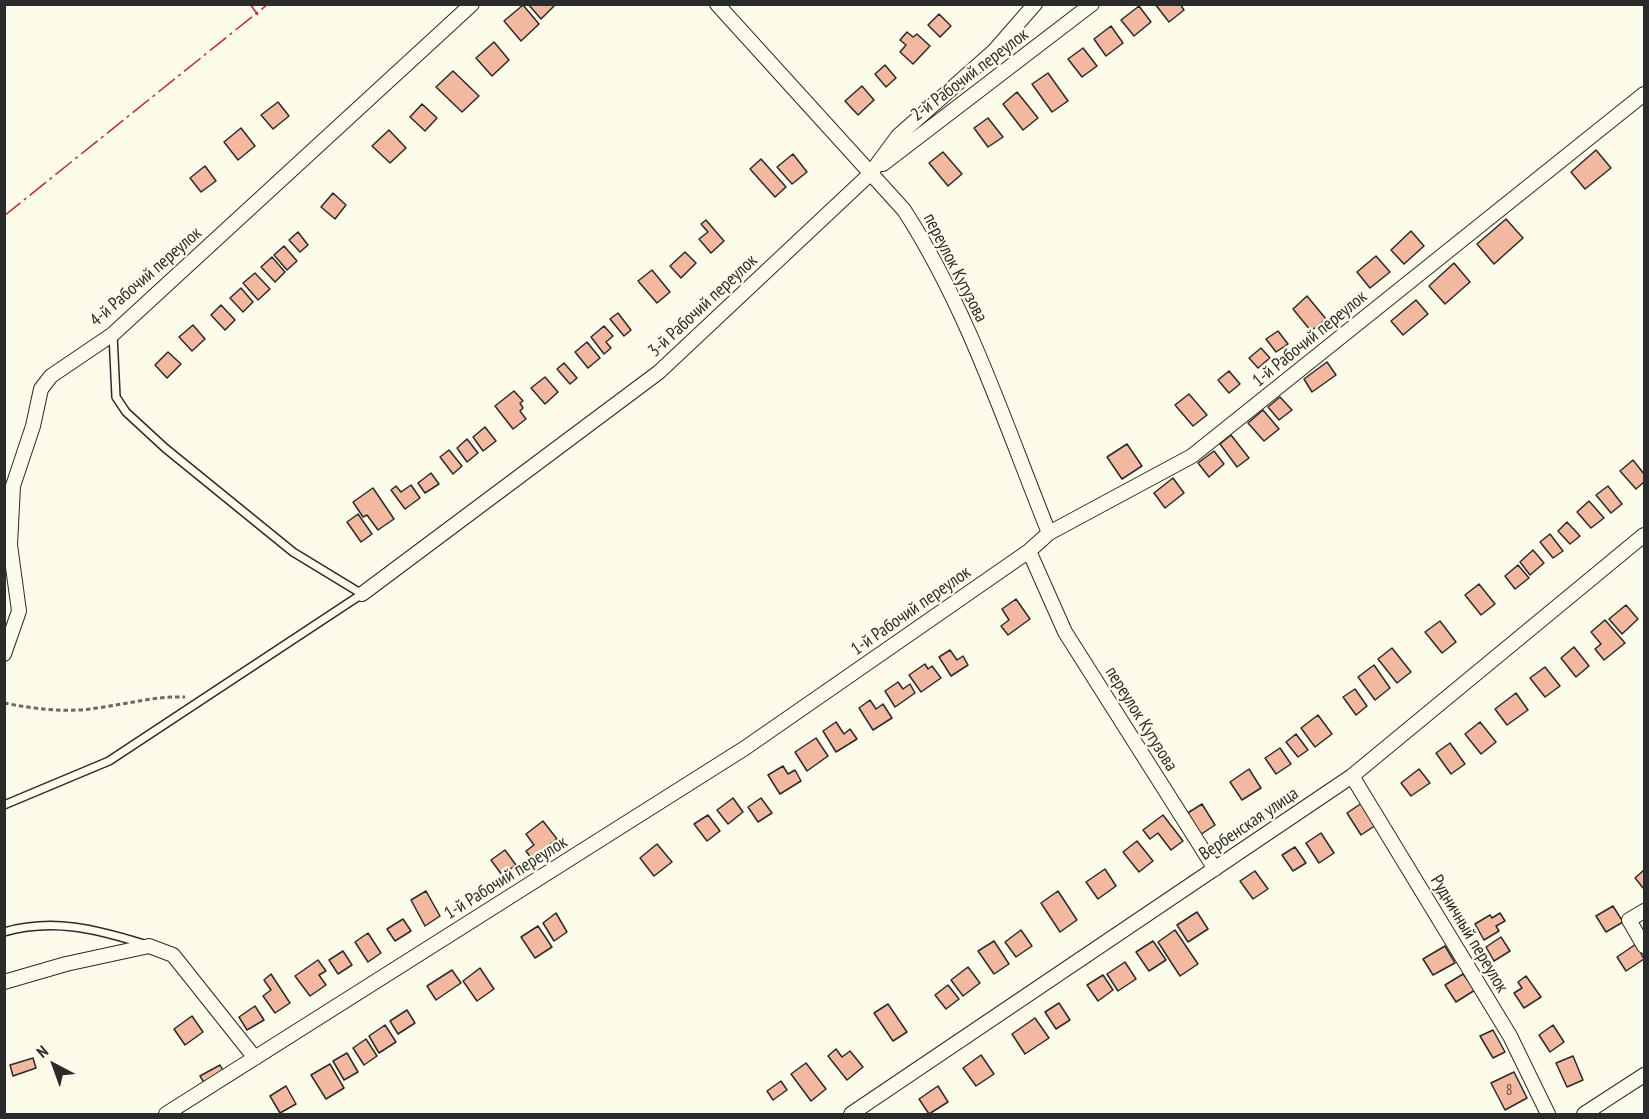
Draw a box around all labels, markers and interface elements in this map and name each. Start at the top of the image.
street label: 2-й Рабочий переулок [907,24,1033,126]
street label: переулок Кутузова [918,210,992,326]
street label: 4-й Рабочий переулок [86,223,206,331]
street label: 3-й Рабочий переулок [644,250,762,362]
street label: 1-й Рабочий переулок [1248,286,1372,392]
street label: 1-й Рабочий переулок [847,562,975,660]
street label: переулок Кутузова [1100,663,1182,775]
street label: Вербенская улица [1195,783,1303,865]
street label: 1-й Рабочий переулок [440,831,572,925]
street label: Рудничный переулок [1425,871,1513,997]
north arrow [24,1035,84,1095]
text: N [32,1041,52,1062]
house number: 8 [1506,1082,1512,1100]

